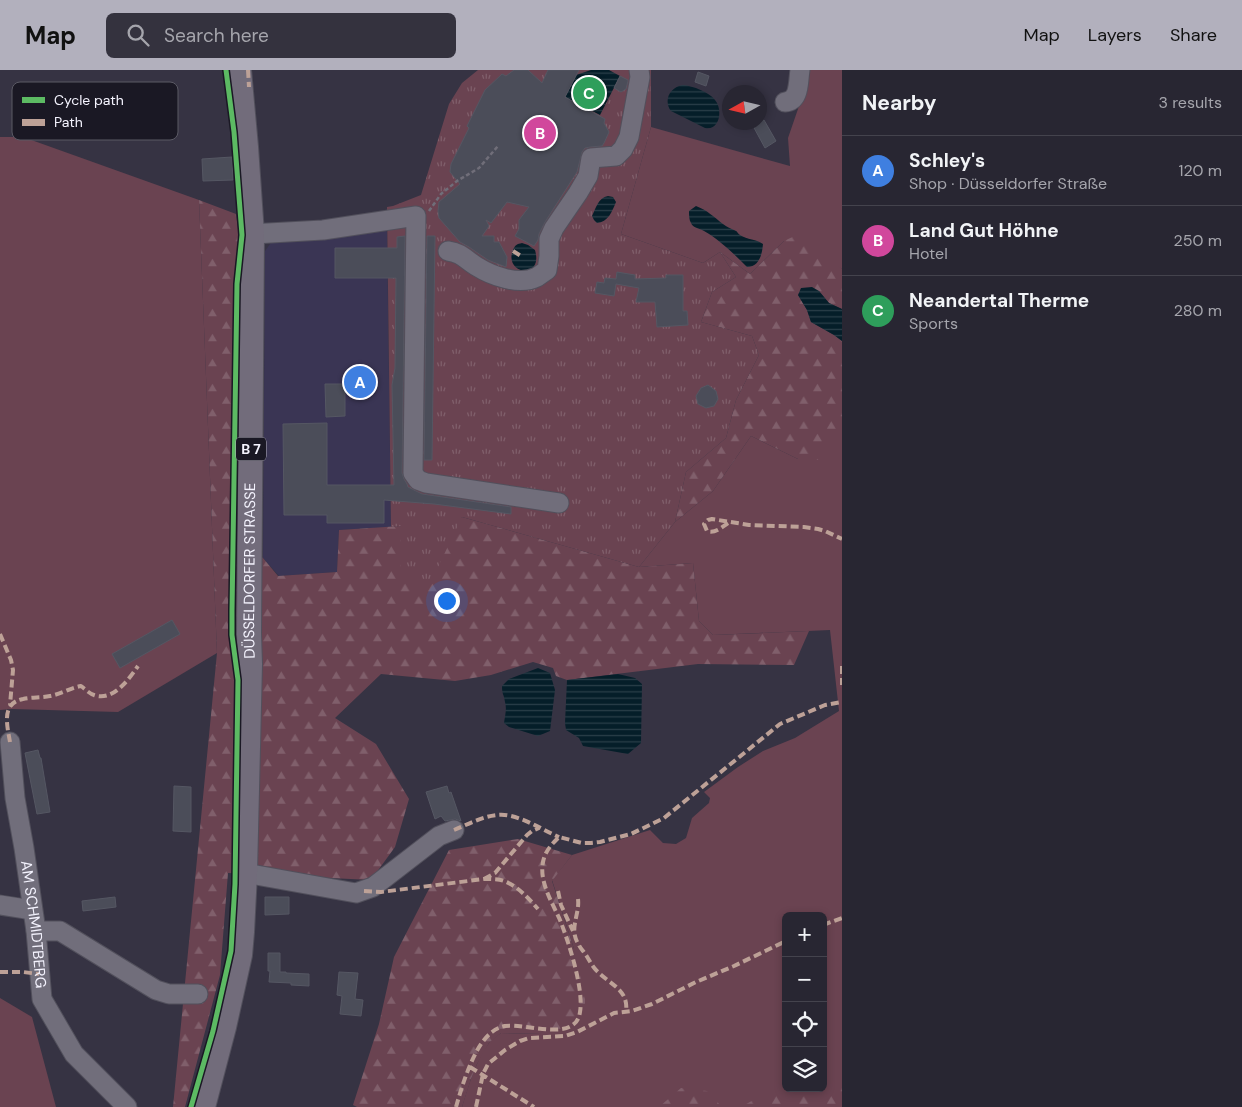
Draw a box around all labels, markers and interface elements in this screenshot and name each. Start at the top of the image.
search box [106,13,456,58]
text: Map [25,20,76,51]
icon: search [124,21,152,49]
text: Search here [164,23,269,48]
text: Map [1024,23,1060,47]
text: Layers [1088,23,1142,47]
text: Share [1170,23,1217,47]
pin: C [573,74,605,112]
legend [12,82,178,140]
north arrow [722,85,767,130]
text: Nearby [862,89,936,117]
text: Cycle path [54,91,124,109]
text: 3 results [1159,92,1222,113]
text: Path [54,113,83,131]
pin: B [524,114,556,152]
text: Schley's [909,148,985,173]
text: A [872,160,884,181]
text: 120 m [1178,160,1222,181]
text: Shop · Düsseldorfer Straße [909,173,1107,194]
text: Land Gut Höhne [909,218,1059,243]
text: B [873,230,883,251]
text: 250 m [1174,230,1222,251]
text: Hotel [909,243,948,264]
text: Neandertal Therme [909,288,1089,313]
text: C [872,300,884,321]
text: 280 m [1174,300,1222,321]
text: Sports [909,313,958,334]
pin: A [344,363,376,401]
road number: B 7 [236,438,266,460]
street label: DÜSSELDORFER STRASSE [239,483,260,659]
your location [434,588,460,614]
street label: AM SCHMIDTBERG [16,859,51,989]
map controls [782,912,827,1092]
button: + [782,912,827,957]
button: − [782,957,827,1002]
button: locate [782,1002,827,1047]
button: layers [782,1047,827,1092]

